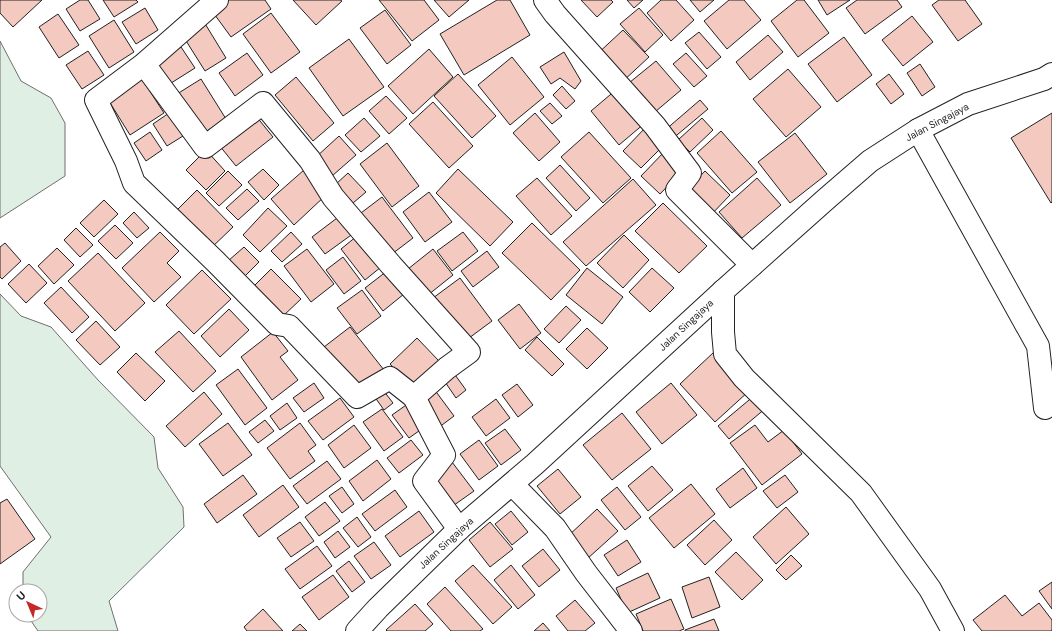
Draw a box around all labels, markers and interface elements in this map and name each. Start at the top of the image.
street label: Jalan Singajaya [903,100,971,144]
street label: Jalan Singajaya [656,296,716,354]
street label: Jalan Singajaya [416,514,476,572]
north arrow [8,583,48,623]
text: U [13,588,29,603]

